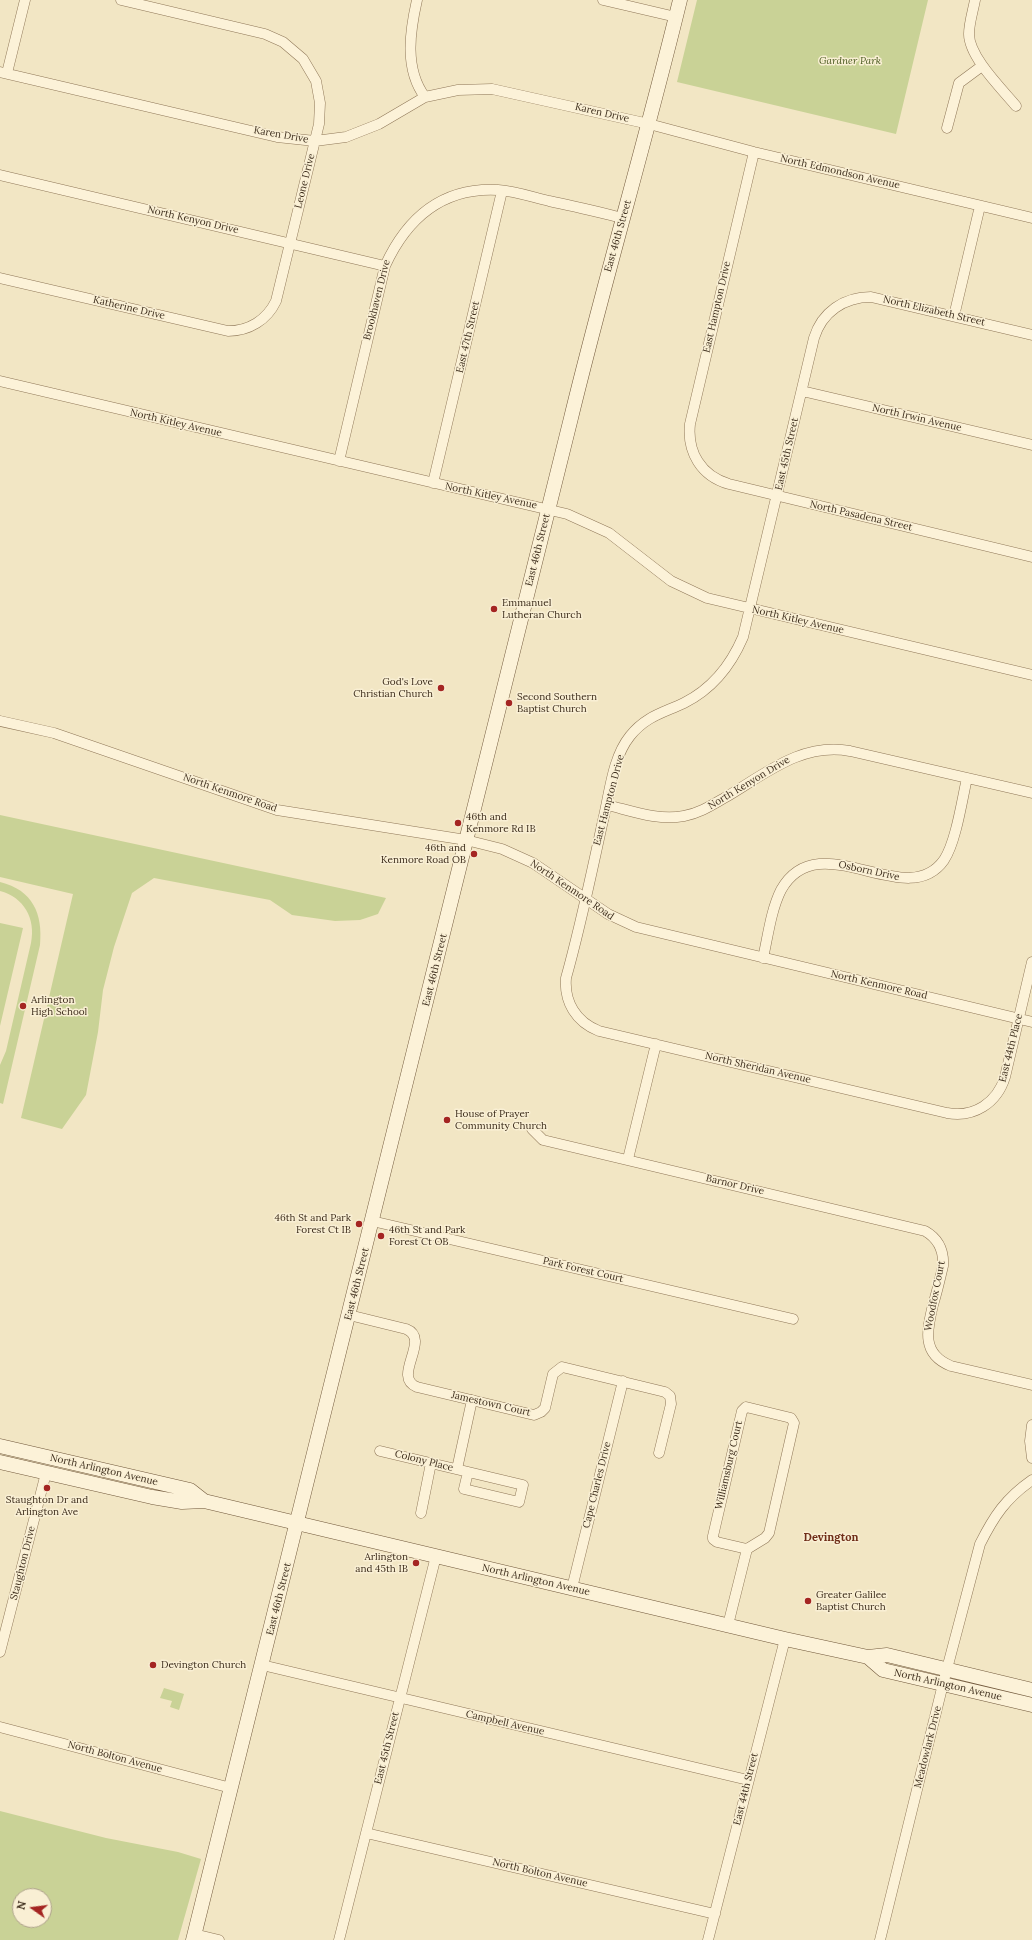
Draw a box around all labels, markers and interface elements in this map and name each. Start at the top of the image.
park label: Gardner Park [819,55,881,67]
street label: Karen Drive [574,101,630,125]
street label: Karen Drive [253,124,309,146]
street label: Leone Drive [292,152,318,210]
street label: North Edmondson Avenue [779,152,901,192]
street label: East 46th Street [602,199,634,273]
street label: North Kenyon Drive [146,204,240,236]
street label: Brookhaven Drive [361,258,393,342]
street label: East Hampton Drive [701,260,733,354]
street label: North Elizabeth Street [882,293,986,329]
street label: Katherine Drive [92,294,166,322]
street label: East 47th Street [454,300,482,374]
street label: North Irwin Avenue [871,402,963,434]
street label: North Kitley Avenue [129,407,223,439]
street label: East 45th Street [773,416,801,492]
street label: North Kitley Avenue [444,480,538,512]
street label: North Pasadena Street [809,498,913,534]
street label: East 46th Street [523,512,553,588]
place label: Emmanuel Lutheran Church [502,597,582,620]
marker: Emmanuel Lutheran Church [489,604,499,614]
street label: North Kitley Avenue [751,604,845,636]
place label: God's Love Christian Church [353,676,433,700]
marker: God's Love Christian Church [436,683,446,693]
place label: Second Southern Baptist Church [517,691,597,714]
marker: Second Southern Baptist Church [504,698,514,708]
street label: East Hampton Drive [591,753,627,847]
street label: North Kenyon Drive [706,754,792,812]
street label: North Kenmore Road [181,771,279,815]
place label: 46th and Kenmore Rd IB [466,811,536,834]
marker: 46th and Kenmore Rd IB [453,818,463,828]
place label: 46th and Kenmore Road OB [381,842,466,866]
marker: 46th and Kenmore Road OB [469,849,479,859]
street label: North Kenmore Road [528,857,616,923]
street label: Osborn Drive [837,859,901,883]
street label: East 46th Street [420,932,450,1008]
street label: North Kenmore Road [830,968,928,1002]
place label: Arlington High School [31,994,87,1018]
marker: Arlington High School [18,1001,28,1011]
street label: East 44th Place [997,1012,1025,1084]
street label: North Sheridan Avenue [704,1050,812,1086]
place label: House of Prayer Community Church [455,1108,547,1132]
marker: House of Prayer Community Church [442,1115,452,1125]
street label: Barnor Drive [705,1172,765,1198]
place label: 46th St and Park Forest Ct IB [275,1212,351,1236]
marker: 46th St and Park Forest Ct IB [354,1219,364,1229]
place label: 46th St and Park Forest Ct OB [389,1224,465,1248]
marker: 46th St and Park Forest Ct OB [376,1231,386,1241]
street label: East 46th Street [342,1246,372,1322]
street label: Park Forest Court [541,1255,625,1285]
street label: Woodfox Court [922,1260,948,1332]
street label: Jamestown Court [450,1389,532,1419]
street label: Williamsburg Court [713,1419,745,1511]
street label: Cape Charles Drive [580,1440,614,1530]
street label: Colony Place [393,1448,455,1474]
street label: North Arlington Avenue [49,1452,159,1488]
marker: Staughton Dr and Arlington Ave [42,1483,52,1493]
place label: Staughton Dr and Arlington Ave [6,1494,88,1518]
street label: Staughton Drive [8,1525,38,1601]
district label: Devington [804,1531,858,1545]
place label: Arlington and 45th IB [355,1551,408,1574]
marker: Arlington and 45th IB [411,1558,421,1568]
street label: East 46th Street [264,1561,294,1637]
street label: North Arlington Avenue [481,1562,591,1598]
place label: Greater Galilee Baptist Church [816,1589,886,1612]
marker: Greater Galilee Baptist Church [803,1596,813,1606]
place label: Devington Church [161,1659,246,1671]
marker: Devington Church [148,1660,158,1670]
street label: North Arlington Avenue [893,1667,1003,1703]
street label: Meadowlark Drive [912,1705,944,1789]
street label: Campbell Avenue [465,1708,545,1738]
street label: East 45th Street [372,1711,402,1785]
street label: North Bolton Avenue [66,1739,164,1775]
street label: East 44th Street [731,1752,761,1826]
street label: North Bolton Avenue [491,1856,589,1890]
north arrow [12,1888,52,1928]
text: N [14,1900,29,1911]

